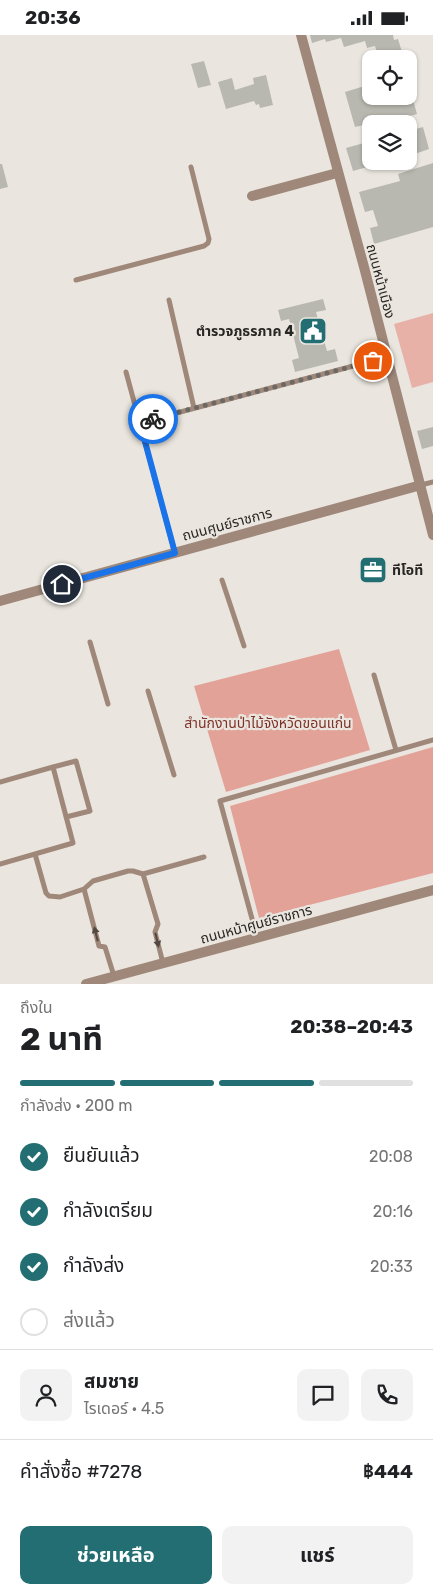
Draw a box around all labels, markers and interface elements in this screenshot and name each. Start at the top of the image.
text: 20:36 [25,6,81,29]
map controls [362,50,417,170]
button: locate [362,50,417,105]
button: layers [362,115,417,170]
street label: ถนนหน้าเมือง [362,242,399,320]
public building icon: ตำรวจภูธรภาค 4 [298,316,328,346]
place label: ตำรวจภูธรภาค 4 [196,323,294,341]
pin [352,340,394,382]
icon: bag [359,347,387,375]
courier [128,394,178,444]
icon: bike [139,405,167,433]
street label: ถนนศูนย์ราชการ [180,504,274,545]
office icon: ทีโอที [358,555,388,585]
place label: ทีโอที [392,562,423,579]
pin [41,563,83,605]
icon: home [48,570,76,598]
park label: สำนักงานป่าไม้จังหวัดขอนแก่น [184,715,352,732]
street label: ถนนหน้าศูนย์ราชการ [198,901,314,948]
one-way arrow [91,927,99,942]
one-way arrow [153,932,161,947]
text: ถึงใน [20,998,53,1017]
text: 20:38–20:43 [290,1015,413,1038]
text: 2 นาที [20,1020,103,1058]
text: กำลังส่ง · 200 m [20,1096,133,1115]
icon: check [20,1143,48,1171]
text: ยืนยันแล้ว [63,1144,140,1167]
text: 20:08 [369,1147,413,1166]
icon: check [20,1198,48,1226]
text: กำลังเตรียม [63,1199,153,1222]
text: 20:16 [373,1202,413,1221]
icon: check [20,1253,48,1281]
text: กำลังส่ง [63,1254,124,1277]
text: 20:33 [370,1257,413,1276]
text: ส่งแล้ว [63,1309,115,1332]
button: person [20,1369,72,1421]
button: chat [297,1369,349,1421]
button: phone [361,1369,413,1421]
text: สมชาย [84,1370,139,1393]
text: ไรเดอร์ · 4.5 [84,1399,164,1418]
text: คำสั่งซื้อ #7278 [20,1460,142,1483]
text: ฿444 [363,1460,413,1483]
button: ช่วยเหลือ [20,1526,212,1584]
button: แชร์ [222,1526,413,1584]

